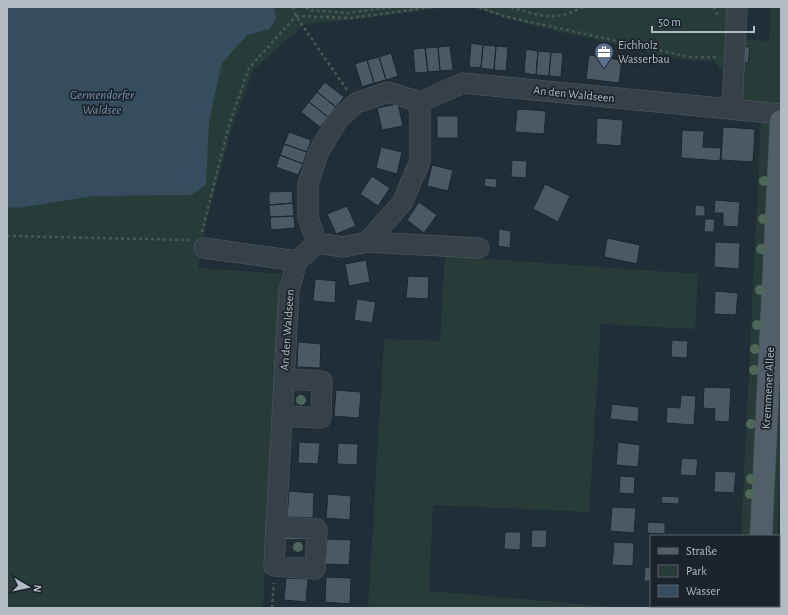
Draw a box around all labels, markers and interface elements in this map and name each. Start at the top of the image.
scale bar [652,8,754,34]
text: 50 m [658,16,681,28]
place label: Eichholz Wasserbau [618,39,670,65]
office icon: Eichholz Wasserbau [593,41,615,69]
street label: An den Waldseen [533,84,615,104]
water label: Germendorfer Waldsee [70,89,135,117]
street label: An den Waldseen [278,289,296,371]
street label: Kremmener Allee [760,347,776,429]
legend [650,535,780,607]
text: Straße [686,545,717,557]
text: Park [686,565,707,577]
north arrow [8,567,48,607]
text: N [31,584,43,593]
text: Wasser [686,585,720,597]

